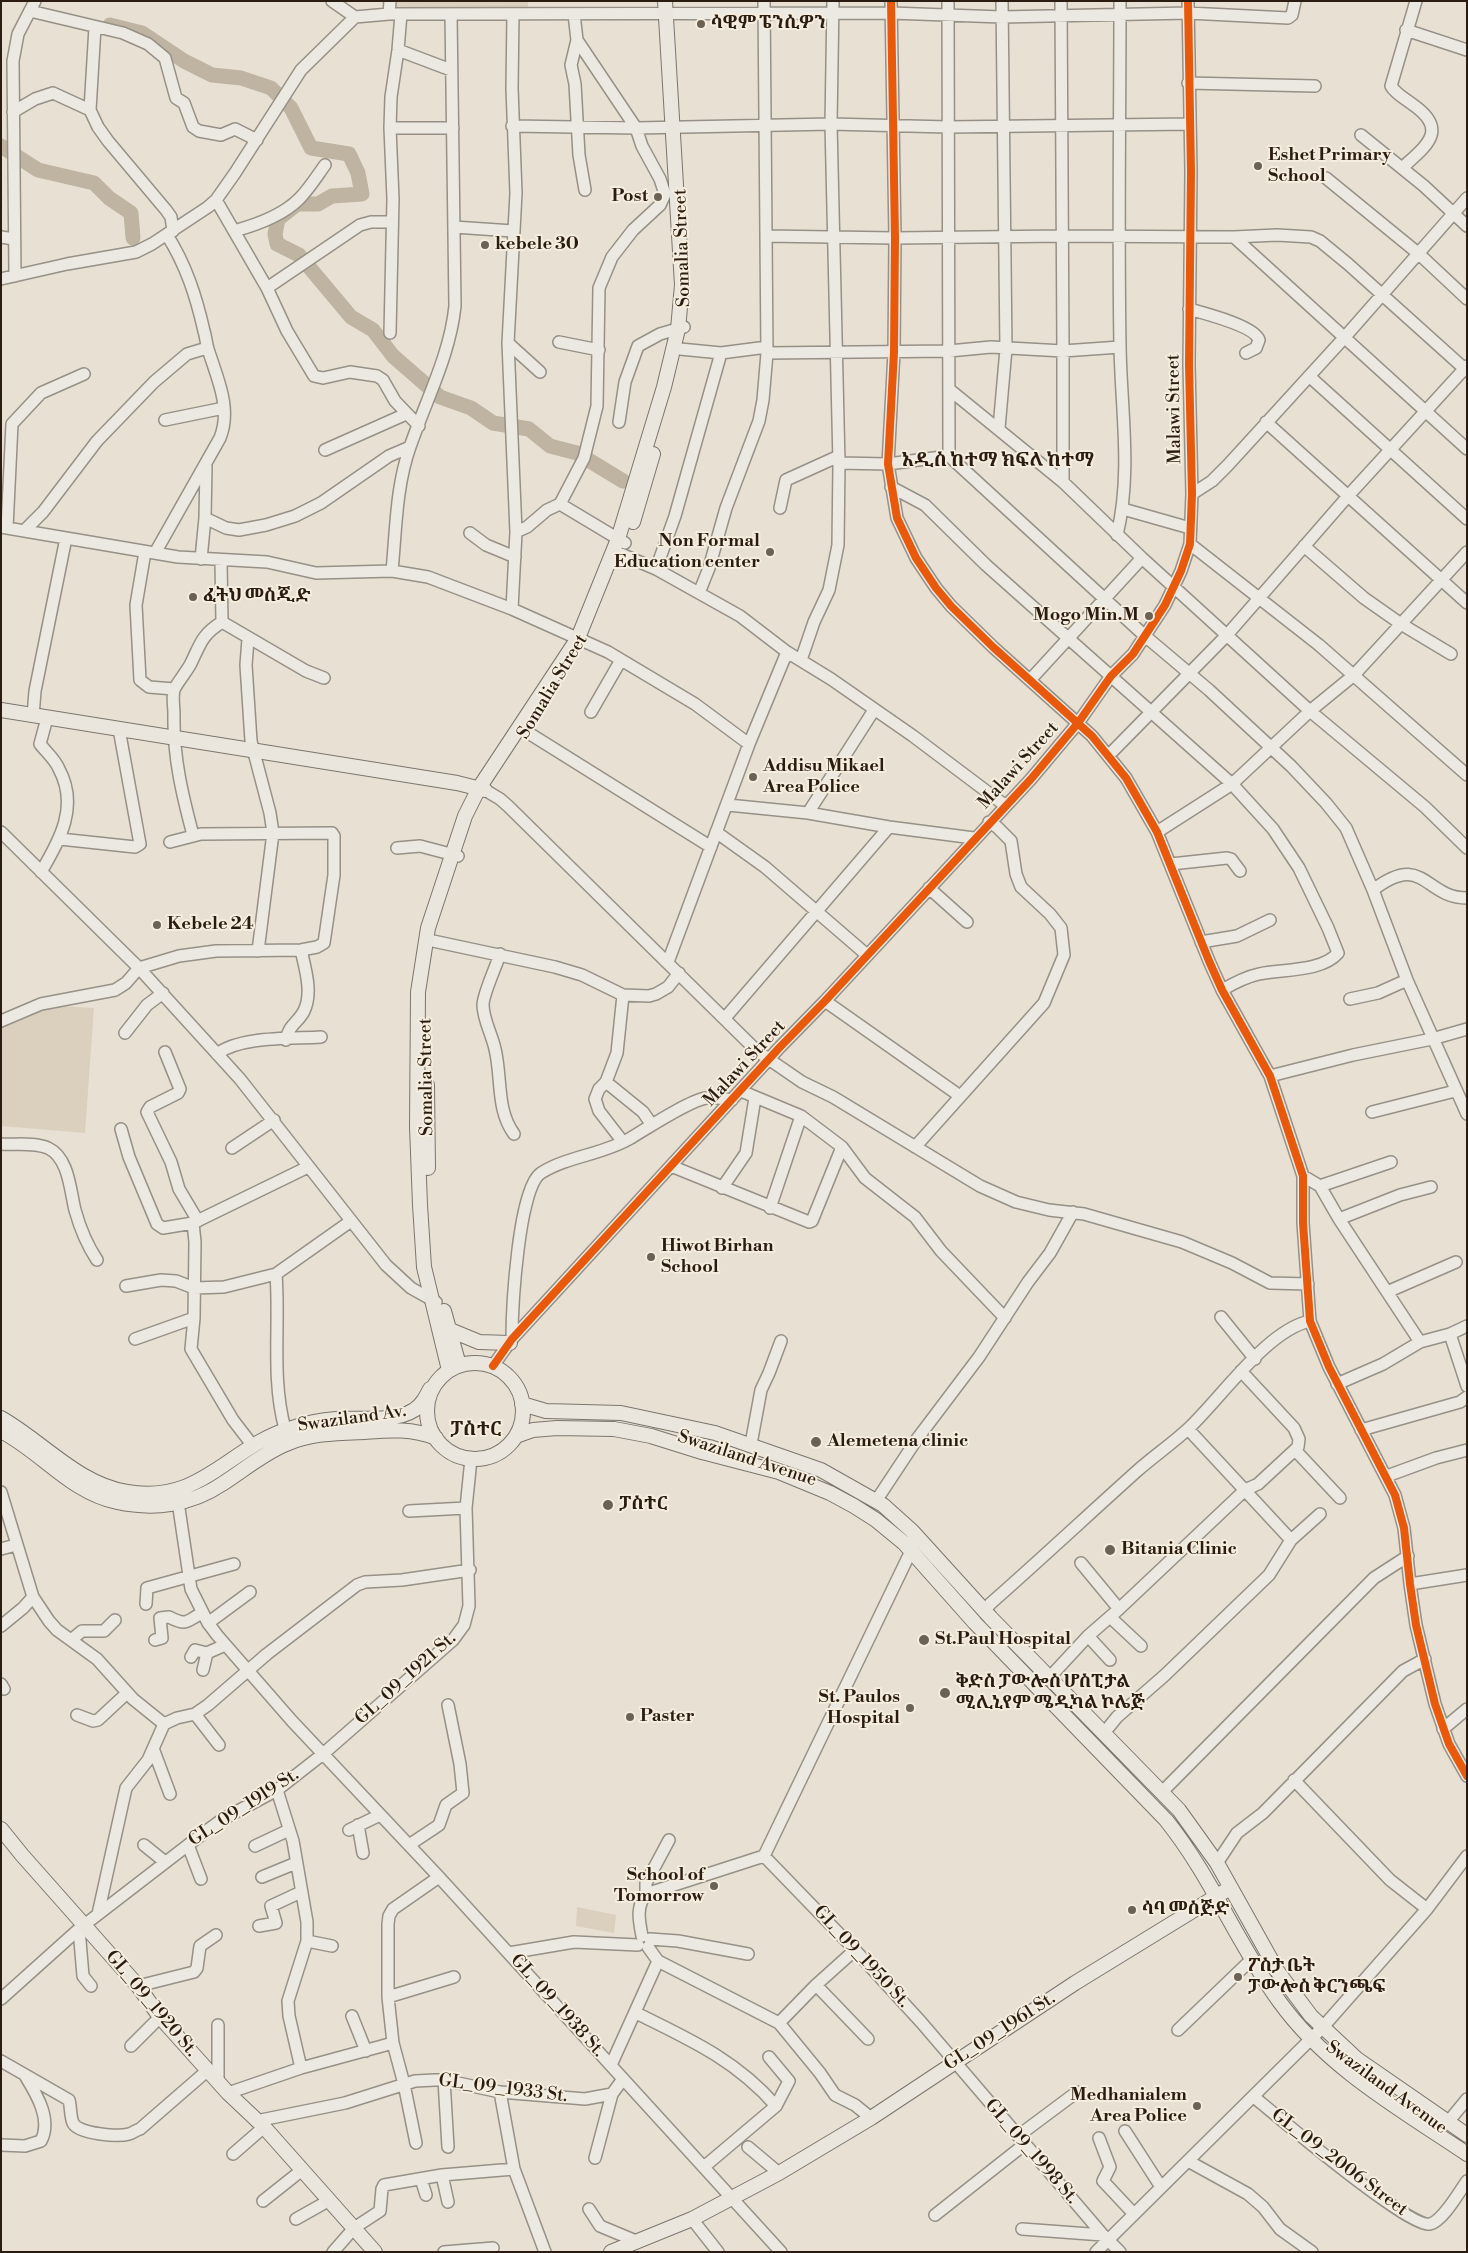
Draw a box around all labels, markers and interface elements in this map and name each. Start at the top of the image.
place label: ሳዊም ፔንሲዎን [711,13,826,35]
marker: ሳዊም ፔንሲዎን [695,18,707,30]
place label: Eshet Primary School [1268,145,1391,188]
marker: Eshet Primary School [1252,160,1264,172]
place label: Post [612,186,648,208]
street label: Somalia Street [670,189,696,307]
marker: Post [652,191,664,203]
place label: kebele 30 [495,234,579,256]
marker: kebele 30 [479,239,491,251]
street label: Malawi Street [1163,354,1187,464]
district label: አዲስ ከተማ ክፍለ ከተማ [902,450,1094,472]
place label: Non Formal Education center [614,531,760,574]
marker: Non Formal Education center [764,546,776,558]
place label: ፈትህ መስጂድ [203,586,311,608]
marker: ፈትህ መስጂድ [187,591,199,603]
place label: Mogo Min.M [1033,605,1139,627]
marker: Mogo Min.M [1143,610,1155,622]
street label: Somalia Street [513,631,593,743]
street label: Malawi Street [974,718,1064,814]
place label: Addisu Mikael Area Police [763,756,885,799]
marker: Addisu Mikael Area Police [747,771,759,783]
place label: Kebele 24 [167,914,254,936]
marker: Kebele 24 [151,919,163,931]
street label: Malawi Street [700,1016,790,1112]
street label: Somalia Street [415,1018,439,1136]
place label: Hiwot Birhan School [661,1236,773,1278]
marker: Hiwot Birhan School [645,1251,657,1263]
street label: Swaziland Av. [296,1401,408,1437]
district label: ፓስተር [450,1419,502,1441]
street label: Swaziland Avenue [675,1426,819,1492]
place label: Alemetena clinic [827,1431,968,1453]
marker: Alemetena clinic [809,1435,823,1449]
place label: ፓስተር [619,1494,668,1516]
marker: ፓስተር [601,1498,615,1512]
place label: Bitania Clinic [1121,1539,1237,1561]
marker: Bitania Clinic [1103,1543,1117,1557]
street label: GL_09_1921 St. [351,1628,461,1730]
place label: St.Paul Hospital [935,1629,1071,1651]
marker: St.Paul Hospital [917,1633,931,1647]
place label: ቅድስ ፓውሎስ ሆስፒታል ሚሊኒየም ሜዲካል ኮሌጅ [956,1672,1145,1715]
marker: ቅድስ ፓውሎስ ሆስፒታል ሚሊኒየም ሜዲካል ኮሌጅ [938,1686,952,1700]
place label: St. Paulos Hospital [819,1687,900,1730]
marker: St. Paulos Hospital [904,1702,916,1714]
place label: Paster [640,1706,695,1728]
marker: Paster [624,1711,636,1723]
street label: GL_09_1919 St. [185,1764,303,1852]
place label: School of Tomorrow [614,1865,704,1908]
marker: School of Tomorrow [708,1880,720,1892]
place label: ሳባ መስጅድ [1142,1899,1229,1921]
street label: GL_09_1950 St. [808,1901,914,2013]
marker: ሳባ መስጅድ [1126,1904,1138,1916]
street label: GL_09_1920 St. [100,1946,202,2062]
street label: GL_09_1938 St. [505,1950,609,2062]
place label: ፖስታ ቤት ፓውሎስ ቅርንጫፍ [1248,1956,1386,1998]
marker: ፖስታ ቤት ፓውሎስ ቅርንጫፍ [1232,1971,1244,1983]
street label: GL_09_1961 St. [940,1988,1060,2076]
street label: Swaziland Avenue [1321,2037,1451,2139]
street label: GL_09_1933 St. [437,2070,569,2108]
place label: Medhanialem Area Police [1070,2085,1187,2128]
street label: GL_09_1998 St. [980,2095,1082,2209]
marker: Medhanialem Area Police [1191,2100,1203,2112]
street label: GL_09_2006 Street [1267,2105,1411,2221]

